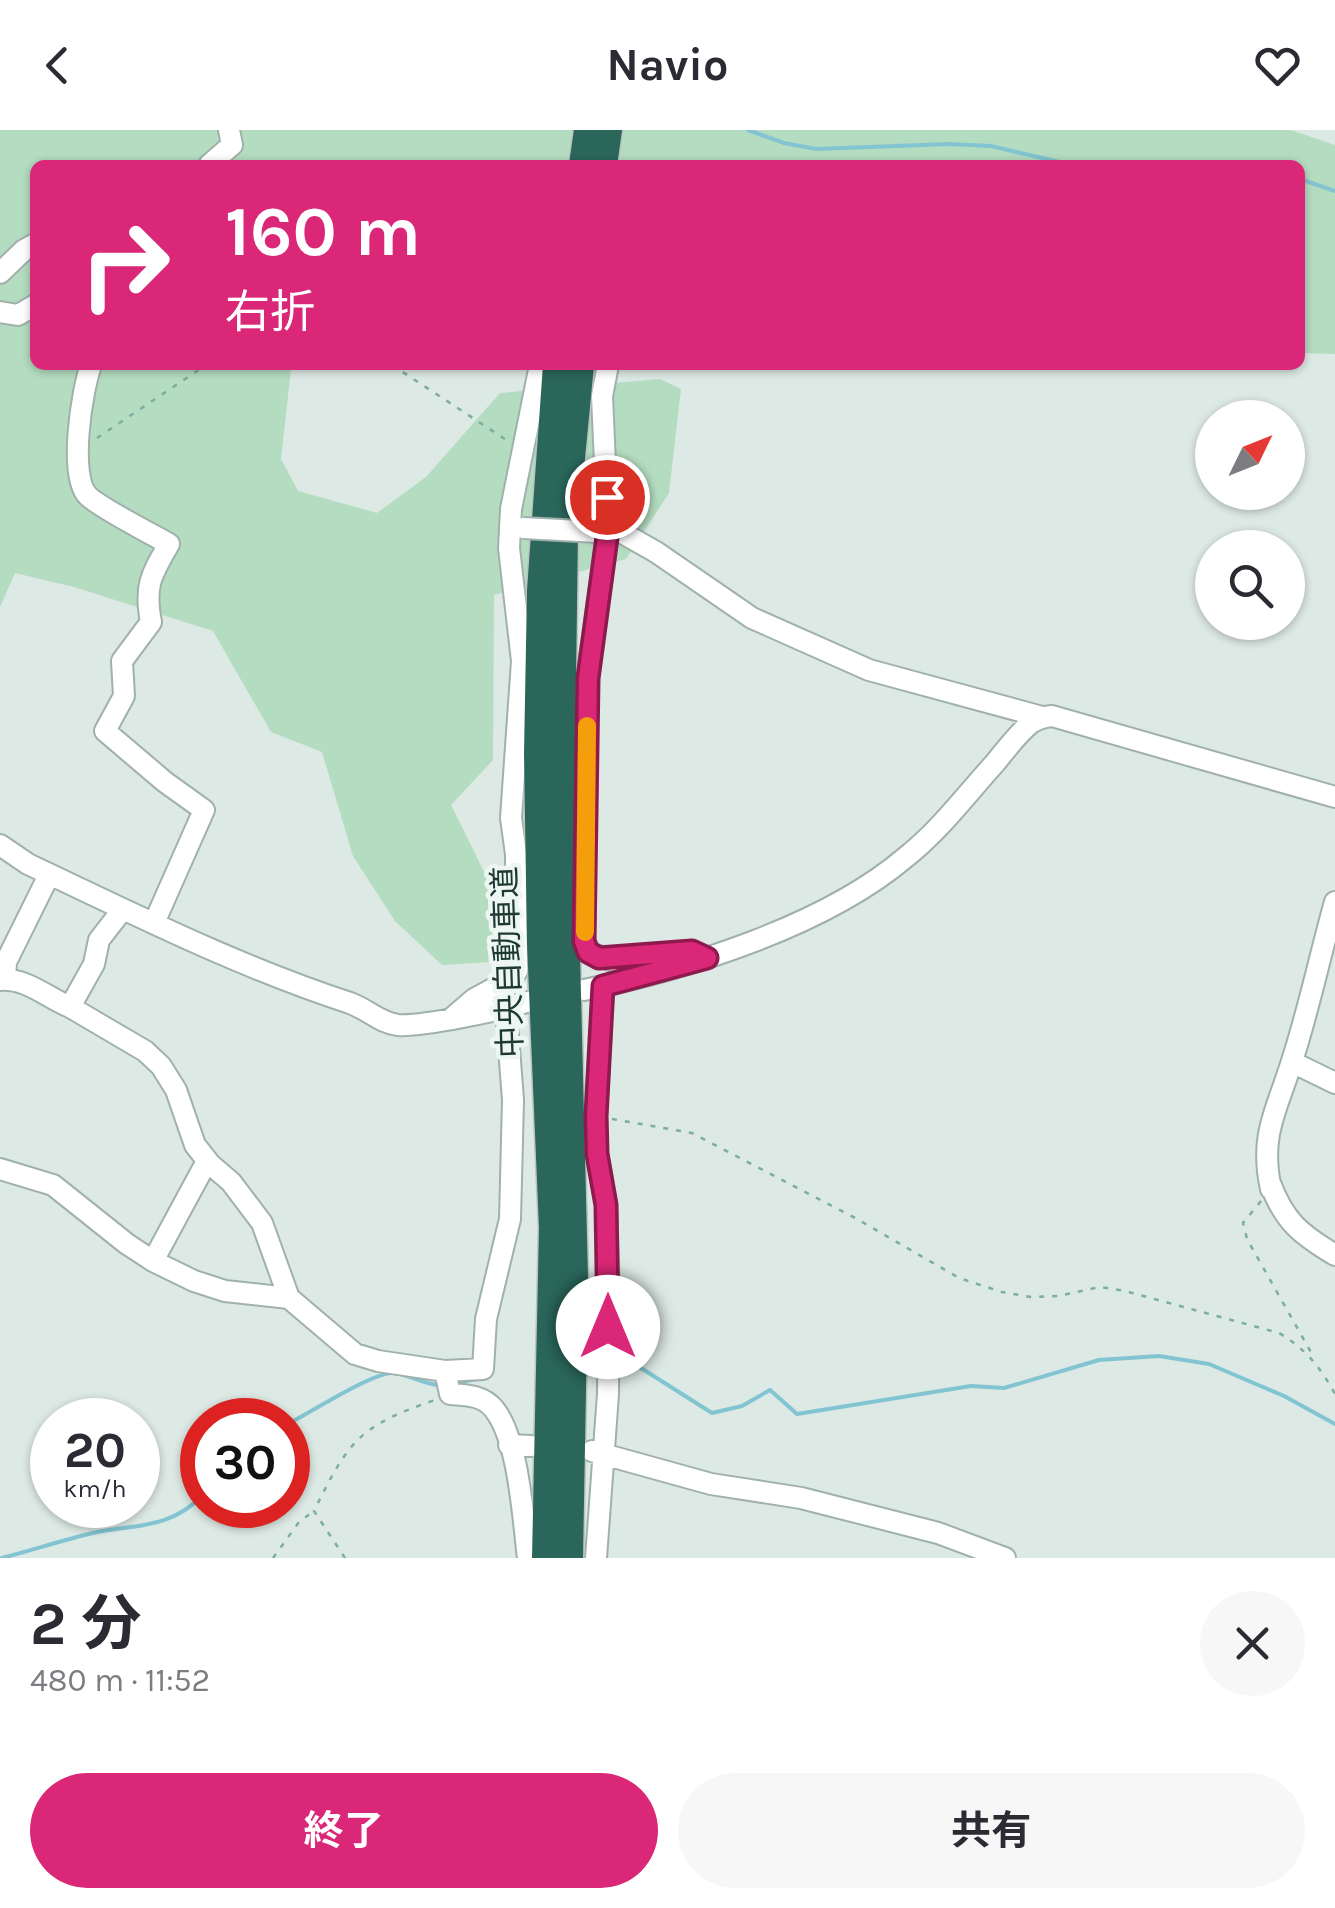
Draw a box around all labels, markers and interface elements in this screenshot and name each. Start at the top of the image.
icon: back [30,38,85,93]
icon: heart [1250,38,1305,93]
text: Navio [606,39,729,91]
text: 160 m [225,191,421,273]
icon: right [60,200,190,330]
text: 右折 [225,286,315,338]
north arrow [1195,400,1305,510]
map controls [1195,400,1305,640]
pin [565,455,650,540]
icon: arrive [580,470,635,525]
button: search [1195,530,1305,640]
street label: 中央自動車道 [486,865,530,1059]
position arrow [556,1275,660,1379]
speed limit sign: 30 [180,1398,310,1528]
text: 20 [64,1421,126,1480]
text: km/h [63,1474,127,1503]
text: 2 分 [30,1589,141,1659]
button: close [1200,1591,1305,1696]
text: 480 m · 11:52 [30,1662,210,1699]
button: 終了 [30,1773,658,1888]
button: 共有 [678,1773,1305,1888]

